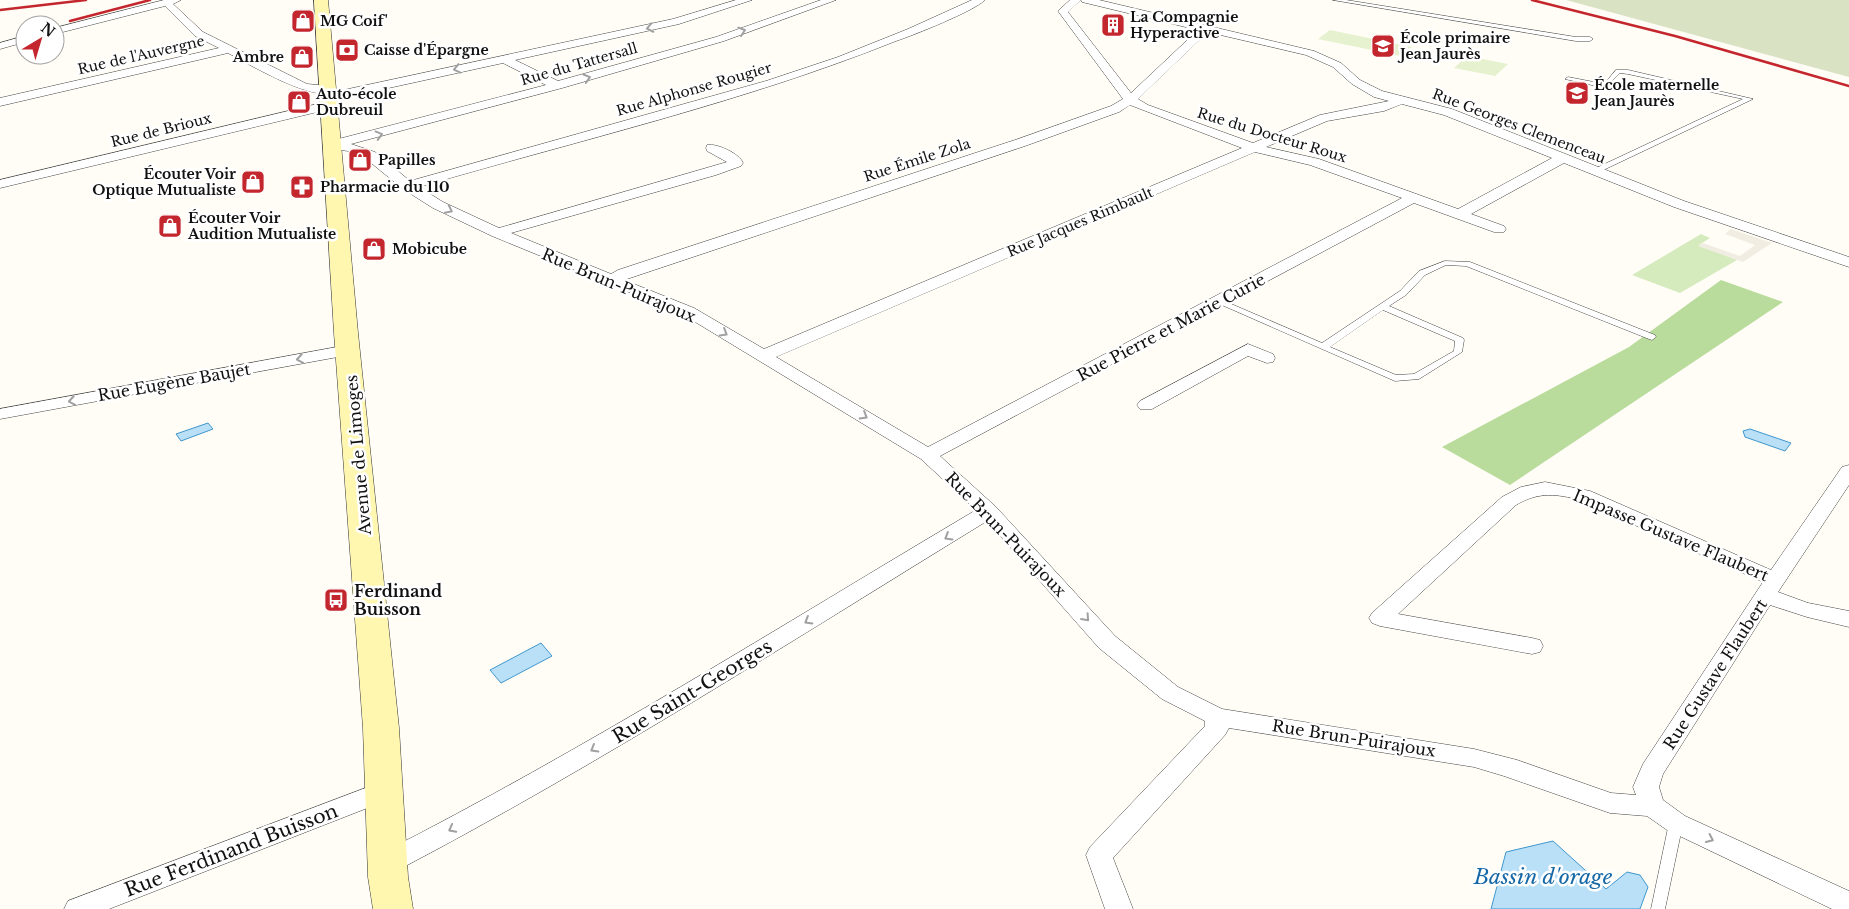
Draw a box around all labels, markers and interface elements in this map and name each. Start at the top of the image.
shop icon: MG Coif' [290,8,316,34]
place label: La Compagnie Hyperactive [1130,8,1238,42]
place label: MG Coif' [320,12,388,30]
building icon: La Compagnie Hyperactive [1100,12,1126,38]
north arrow [15,15,65,65]
text: N [37,19,59,41]
one-way arrow [646,22,654,33]
one-way arrow [738,27,746,37]
place label: École primaire Jean Jaurès [1397,29,1510,63]
street label: Rue de l'Auvergne [76,32,206,78]
school or university icon: École primaire Jean Jaurès [1370,33,1396,59]
bank icon: Caisse d'Épargne [334,37,360,63]
street label: Rue du Tattersall [518,39,640,89]
place label: Caisse d'Épargne [364,41,489,59]
shop icon: Ambre [289,44,315,70]
place label: Ambre [232,48,284,66]
street label: Rue Alphonse Rougier [614,58,774,120]
one-way arrow [452,63,461,74]
one-way arrow [582,73,590,83]
place label: École maternelle Jean Jaurès [1591,76,1719,110]
school or university icon: École maternelle Jean Jaurès [1564,80,1590,106]
place label: Auto-école Dubreuil [315,85,396,119]
street label: Rue Georges Clemenceau [1430,85,1609,168]
shop icon: Auto-école Dubreuil [286,89,312,115]
street label: Rue du Docteur Roux [1195,104,1349,166]
street label: Rue de Brioux [109,109,214,151]
one-way arrow [375,130,383,140]
street label: Rue Émile Zola [861,134,973,186]
shop icon: Papilles [347,147,373,173]
place label: Papilles [378,151,436,169]
place label: Écouter Voir Optique Mutualiste [92,165,236,199]
shop icon: Écouter Voir Optique Mutualiste [240,169,266,195]
pharmacy icon: Pharmacie du 110 [289,174,315,200]
place label: Pharmacie du 110 [320,178,450,196]
street label: Rue Jacques Rimbault [1004,183,1156,261]
one-way arrow [443,204,452,214]
place label: Écouter Voir Audition Mutualiste [187,209,336,243]
shop icon: Écouter Voir Audition Mutualiste [157,213,183,239]
shop icon: Mobicube [361,236,387,262]
place label: Mobicube [392,240,467,258]
street label: Rue Brun-Puirajoux [539,243,699,327]
street label: Rue Pierre et Marie Curie [1073,269,1269,385]
one-way arrow [719,327,728,337]
one-way arrow [296,353,305,363]
street label: Rue Eugène Baujet [96,359,252,405]
street label: Avenue de Limoges [341,374,375,537]
one-way arrow [67,396,76,406]
one-way arrow [859,409,868,419]
street label: Rue Brun-Puirajoux [941,468,1071,601]
street label: Impasse Gustave Flaubert [1570,485,1772,585]
one-way arrow [944,531,953,541]
place label: Ferdinand Buisson [354,581,442,619]
bus stop icon: Ferdinand Buisson [323,587,349,613]
street label: Rue Gustave Flaubert [1659,595,1771,753]
one-way arrow [1080,613,1089,622]
one-way arrow [805,614,814,624]
street label: Rue Saint-Georges [608,635,776,748]
street label: Rue Brun-Puirajoux [1271,715,1438,761]
one-way arrow [590,742,599,752]
street label: Rue Ferdinand Buisson [121,799,341,902]
one-way arrow [449,823,458,833]
one-way arrow [1705,833,1714,843]
water label: Bassin d'orage [1473,864,1613,890]

